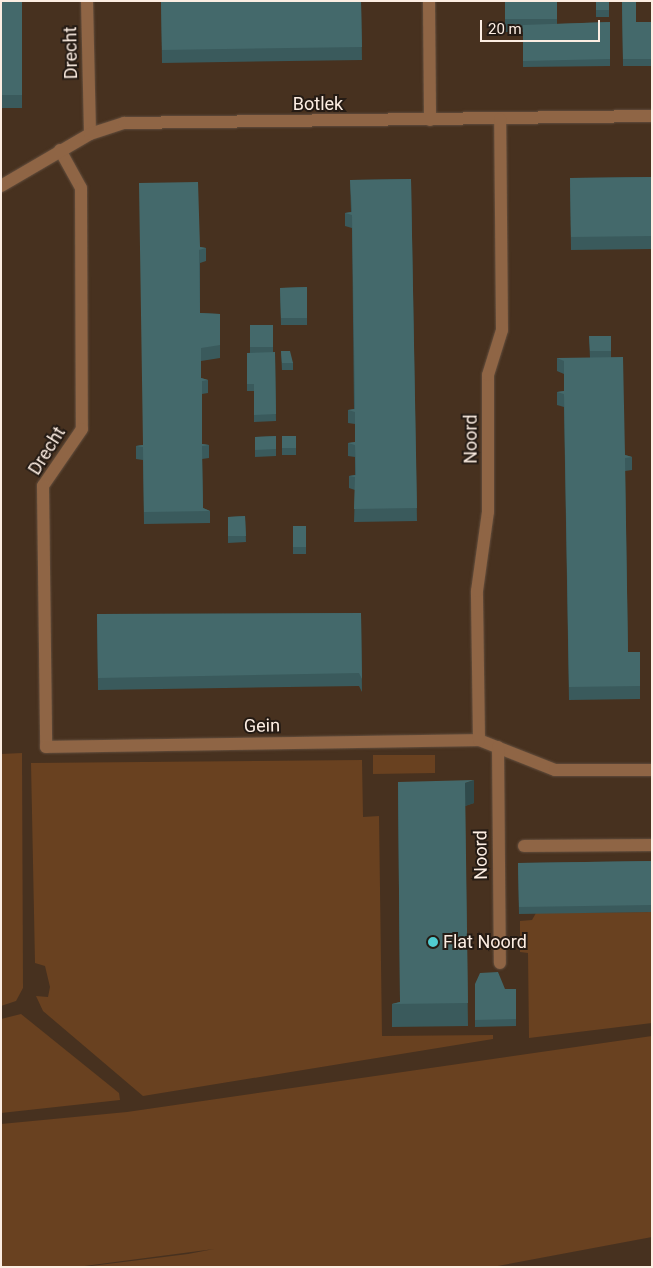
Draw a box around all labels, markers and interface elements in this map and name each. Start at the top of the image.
scale bar [483,10,603,42]
text: 20 m [488,20,522,38]
street label: Drecht [60,27,82,79]
street label: Botlek [293,93,343,115]
street label: Noord [460,414,482,464]
street label: Drecht [24,423,70,479]
street label: Gein [244,715,280,737]
street label: Noord [470,830,492,880]
place label: Flat Noord [443,931,527,953]
marker: Flat Noord [427,936,439,948]

